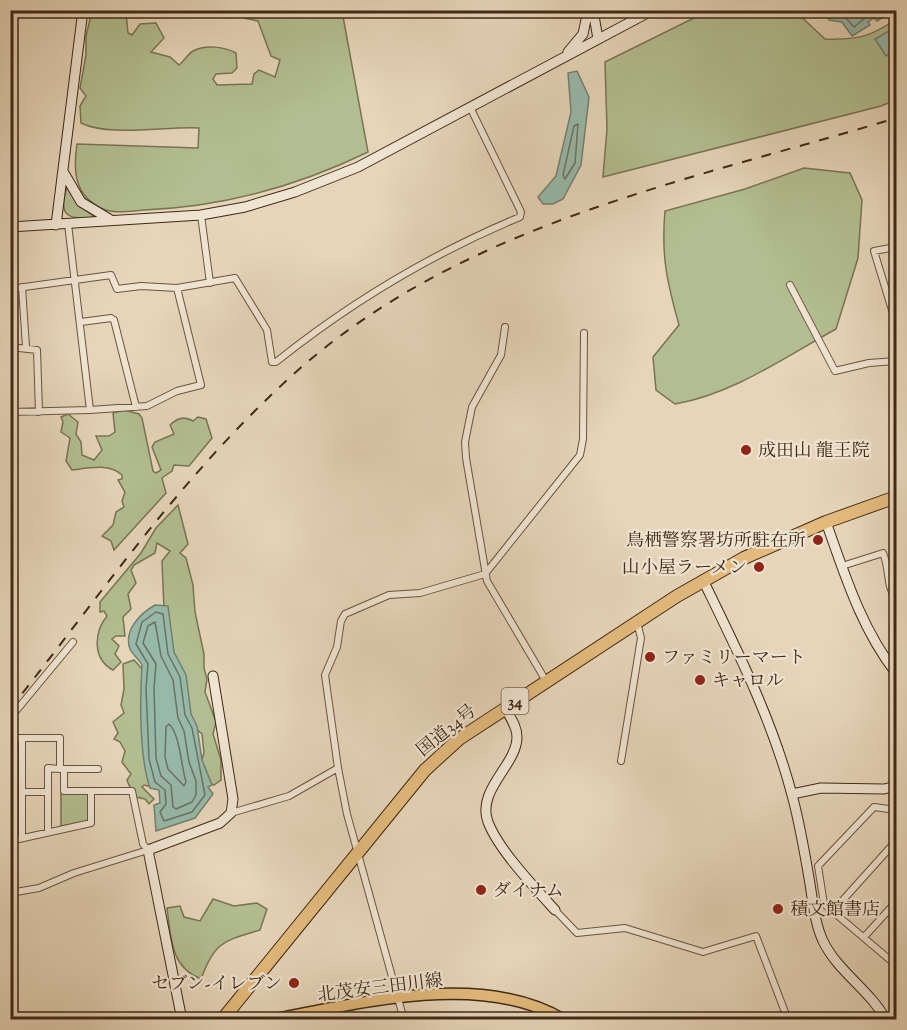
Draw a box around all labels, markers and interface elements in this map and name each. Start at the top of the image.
place label: 成田山 龍王院 [758,439,870,465]
marker: 成田山 龍王院 [739,443,753,457]
place label: 鳥栖警察署坊所駐在所 [626,529,806,555]
marker: 鳥栖警察署坊所駐在所 [811,533,825,547]
place label: 山小屋ラーメン [622,556,747,582]
marker: 山小屋ラーメン [752,560,766,574]
place label: ファミリーマート [662,646,806,672]
marker: ファミリーマート [643,650,657,664]
place label: キャロル [712,669,784,695]
marker: キャロル [693,673,707,687]
road number: 34 [502,688,528,714]
street label: 国道34号 [412,699,483,764]
place label: ダイナム [493,879,564,905]
marker: ダイナム [474,883,488,897]
place label: 積文館書店 [790,898,880,924]
marker: 積文館書店 [771,902,785,916]
street label: 北茂安三田川線 [316,968,444,1010]
place label: セブン-イレブン [151,972,282,998]
marker: セブン-イレブン [287,976,301,990]

